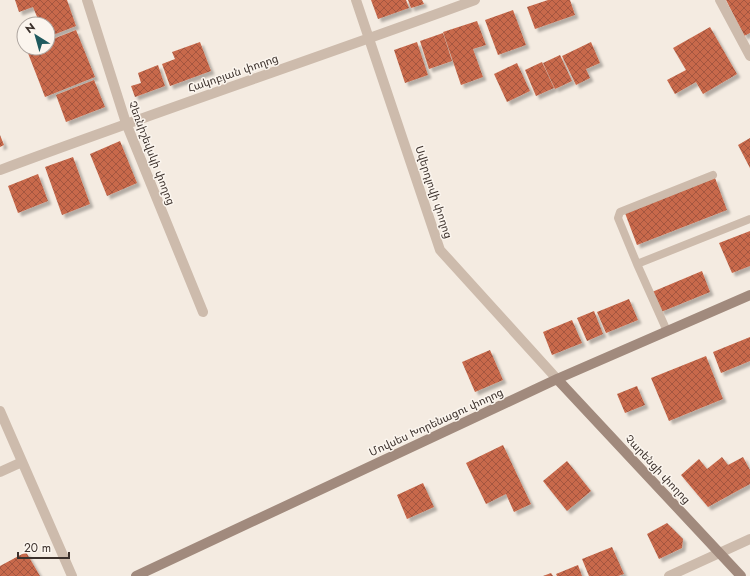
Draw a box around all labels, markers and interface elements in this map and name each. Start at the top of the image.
north arrow [16,16,56,56]
text: N [22,19,38,37]
street label: Հակոբյան փողոց [186,50,280,96]
street label: Չեռնիշեվսկի փողոց [125,99,179,207]
street label: Սվերդլովի փողոց [411,143,457,241]
street label: Մովսես Խորենացու փողոց [366,384,506,460]
street label: Չարենցի փողոց [622,431,694,507]
scale bar [18,534,69,560]
text: 20 m [24,539,51,557]

